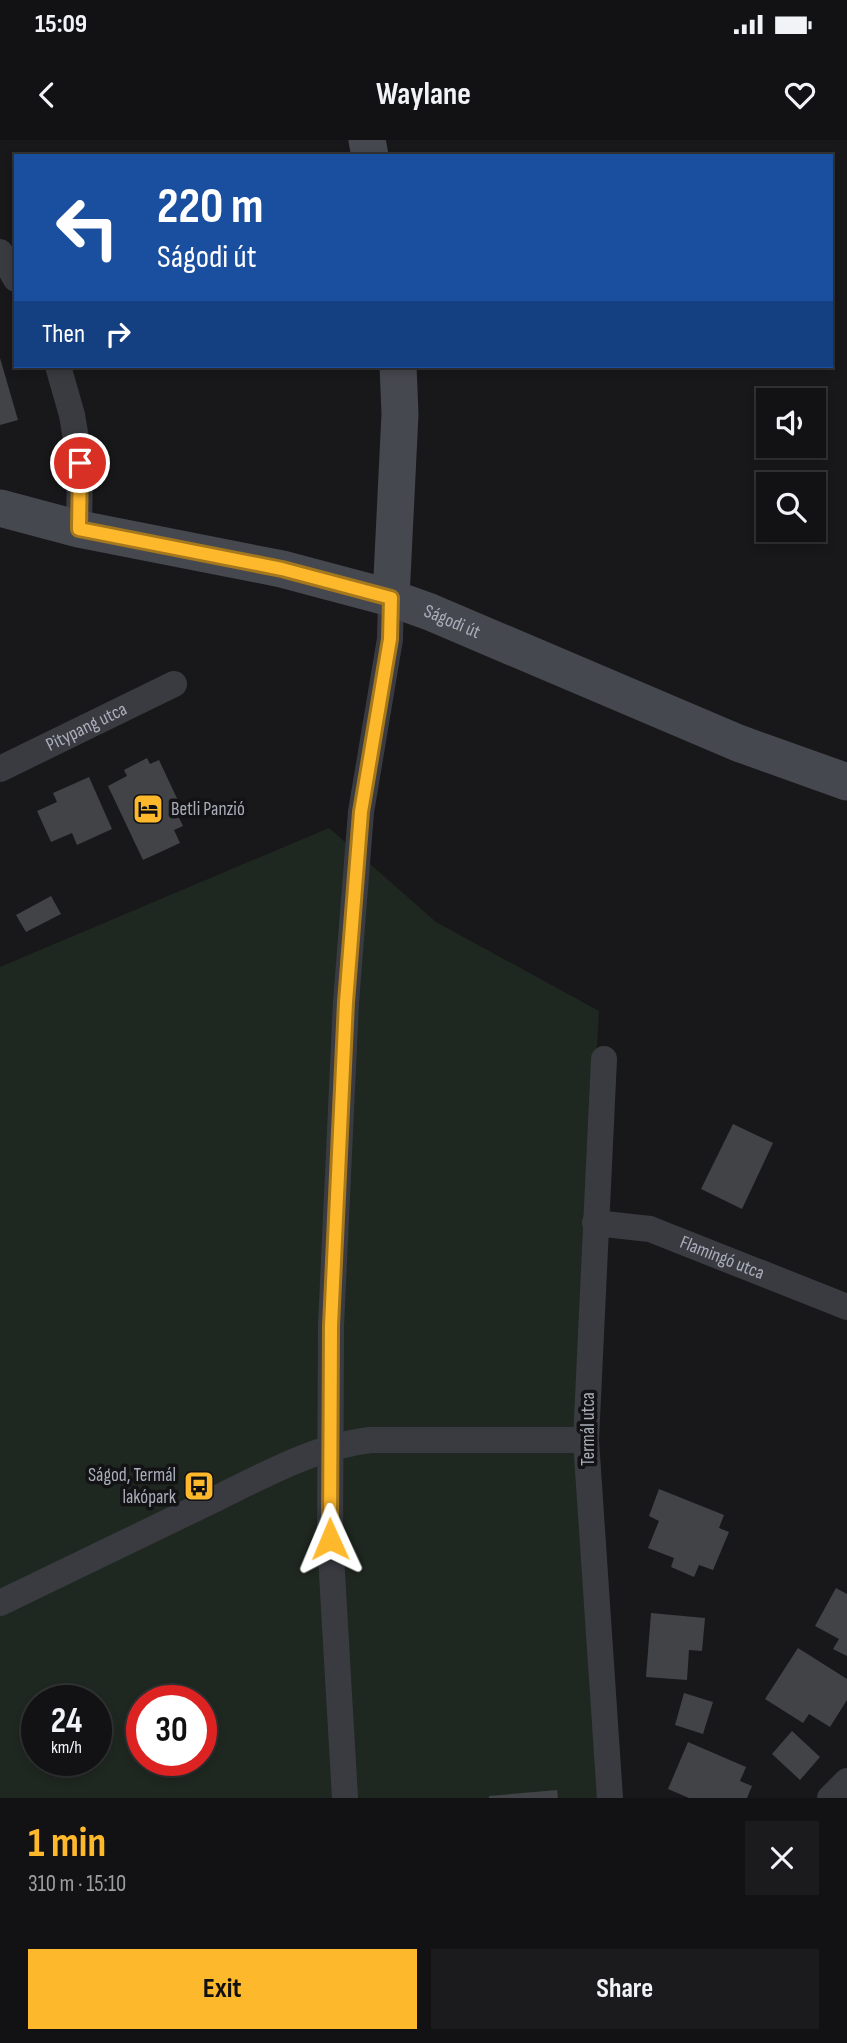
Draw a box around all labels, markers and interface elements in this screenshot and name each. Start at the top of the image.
text: 15:09 [35,9,87,40]
text: Waylane [376,75,471,114]
icon: back [28,76,66,114]
icon: heart [781,76,819,114]
text: 220 m [157,178,263,237]
icon: left [42,182,133,273]
text: Ságodi út [157,238,256,277]
icon: right [99,315,137,353]
text: Then [42,319,85,350]
map controls [756,388,826,542]
button: sound [756,388,826,458]
pin [50,433,110,493]
icon: arrive [61,444,99,482]
button: search [756,472,826,542]
street label: Ságodi út [421,599,484,644]
street label: Pitypang utca [42,697,130,756]
hotel icon: Betli Panzió [131,792,165,826]
place label: Betli Panzió [171,798,245,821]
street label: Flamingó utca [677,1231,768,1285]
street label: Termál utca [577,1392,600,1466]
place label: Ságod, Termál lakópark [88,1464,177,1509]
bus stop icon: Ságod, Termál lakópark [182,1469,216,1503]
position arrow [293,1502,367,1576]
speed limit sign: 30 [126,1685,217,1776]
text: 24 [51,1700,82,1743]
text: km/h [51,1737,82,1758]
text: 1 min [28,1818,106,1869]
button: close [745,1821,819,1895]
text: 310 m · 15:10 [28,1870,126,1898]
button: Exit [28,1949,417,2029]
button: Share [431,1949,819,2029]

